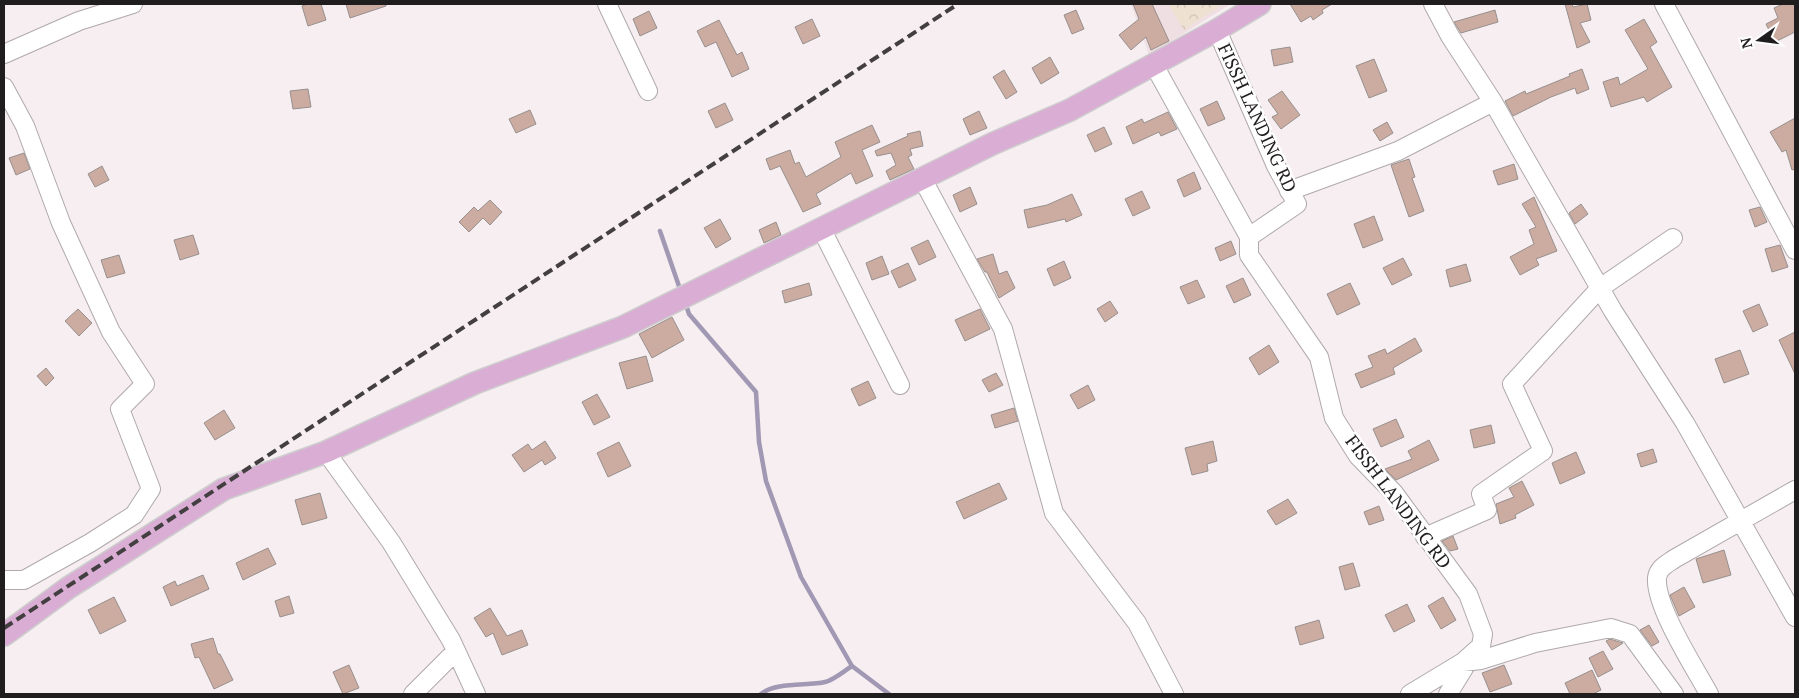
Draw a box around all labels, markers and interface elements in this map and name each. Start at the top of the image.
north arrow [1734,15,1784,65]
text: N [1735,35,1756,51]
street label: FISSH LANDING RD [1213,39,1303,196]
street label: FISSH LANDING RD [1341,430,1457,573]

